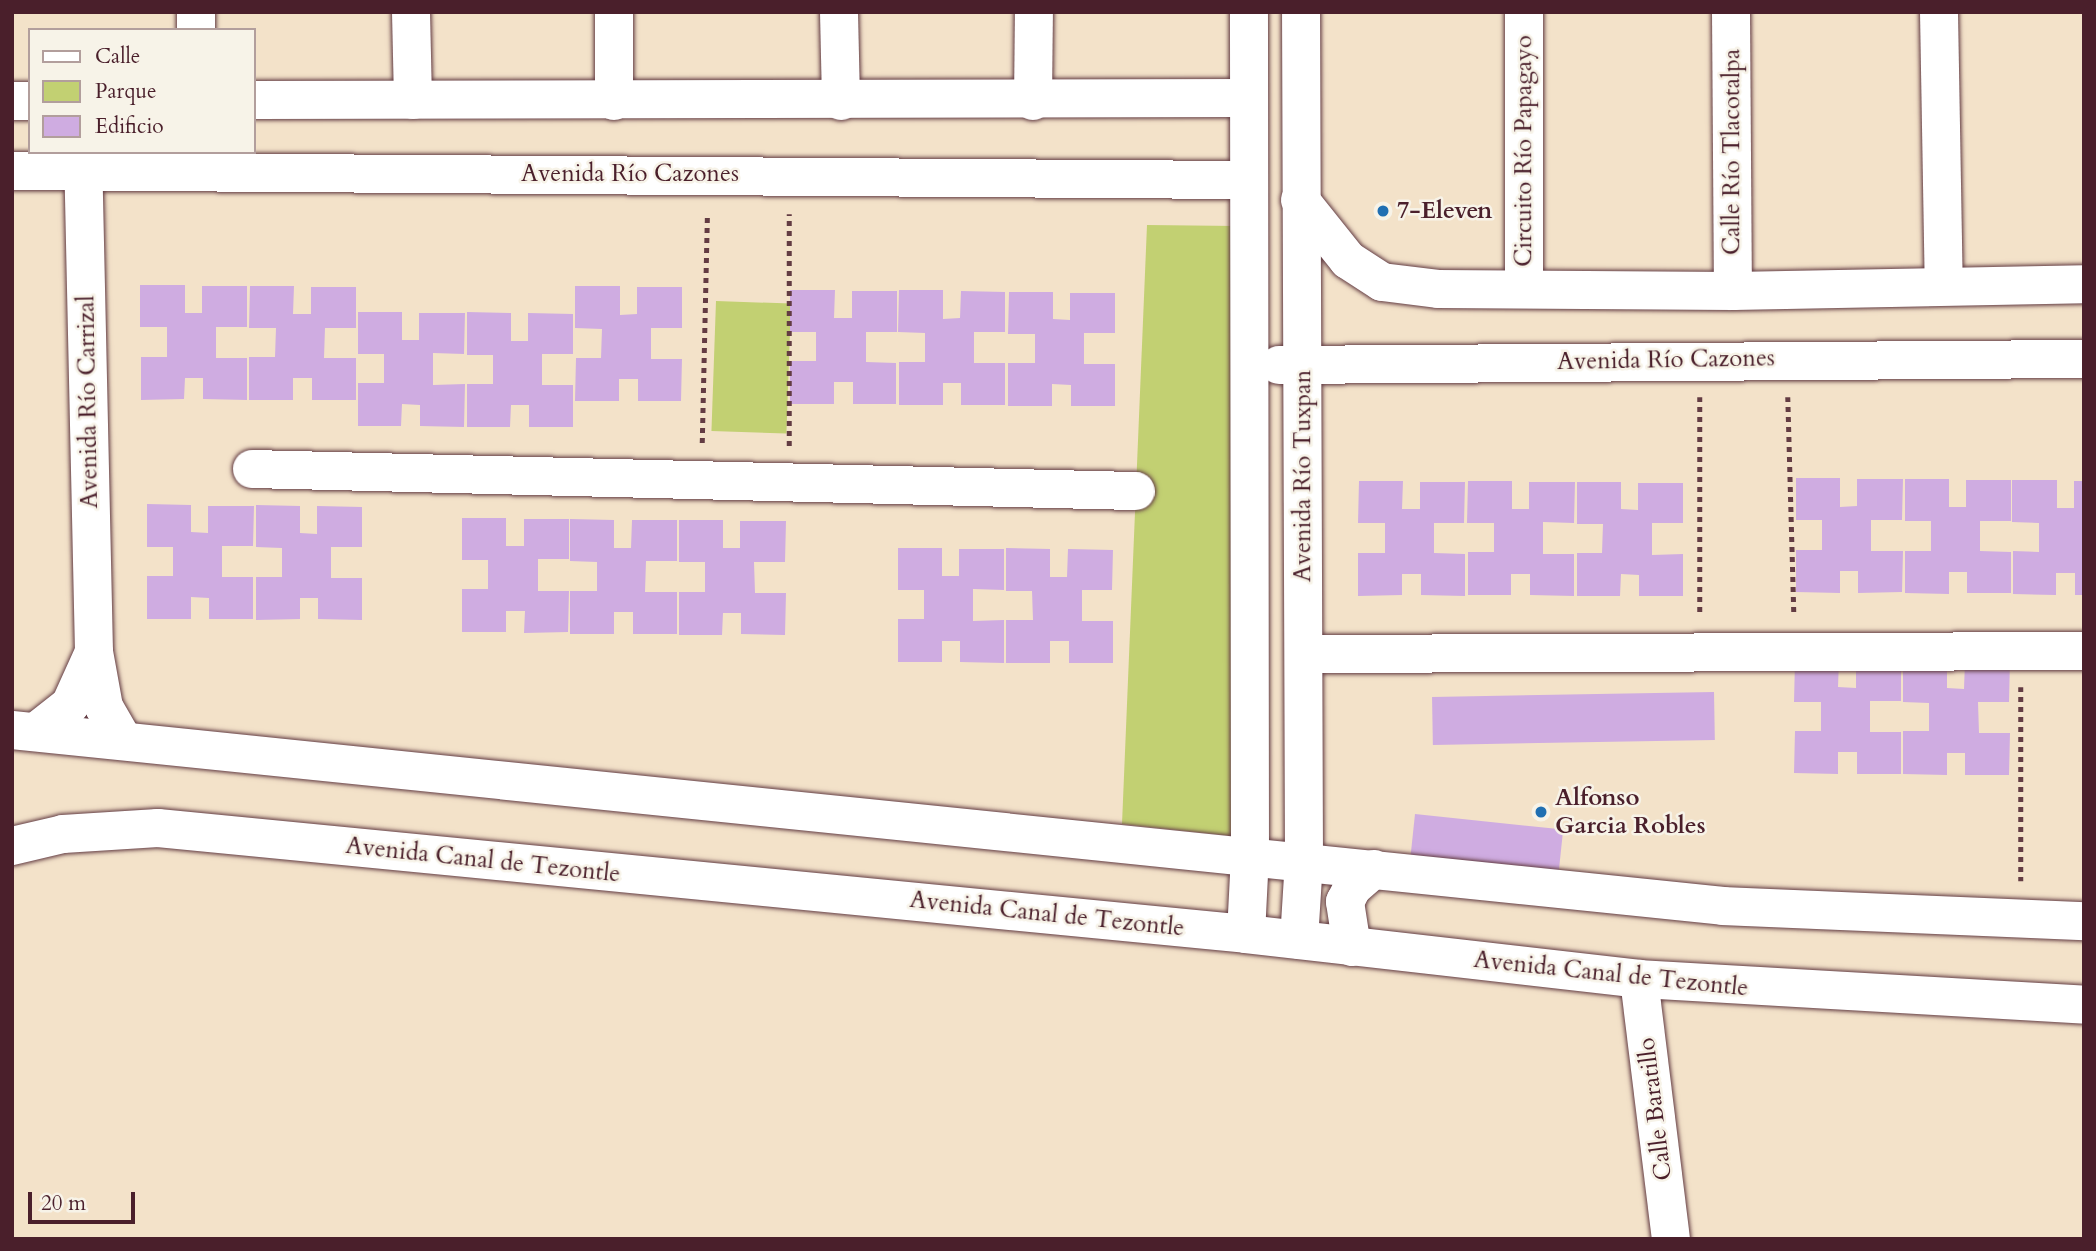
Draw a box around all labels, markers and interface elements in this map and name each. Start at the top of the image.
legend [28,28,256,154]
street label: Circuito Río Papagayo [1510,35,1538,267]
text: Calle [95,42,140,71]
street label: Calle Río Tlacotalpa [1718,49,1746,255]
text: Parque [95,77,156,106]
text: Edificio [95,112,164,141]
street label: Avenida Río Cazones [521,160,739,188]
place label: 7-Eleven [1397,197,1493,225]
marker: 7-Eleven [1375,203,1391,219]
street label: Avenida Río Carrizal [72,295,104,509]
street label: Avenida Río Cazones [1557,344,1775,376]
street label: Avenida Río Tuxpan [1289,370,1317,582]
place label: Alfonso Garcia Robles [1555,784,1706,840]
marker: Alfonso Garcia Robles [1533,804,1549,820]
street label: Avenida Canal de Tezontle [344,831,622,889]
street label: Avenida Canal de Tezontle [908,885,1186,943]
street label: Avenida Canal de Tezontle [1472,945,1750,1003]
street label: Calle Baratillo [1632,1036,1678,1182]
scale bar [32,1178,138,1222]
text: 20 m [41,1189,86,1218]

